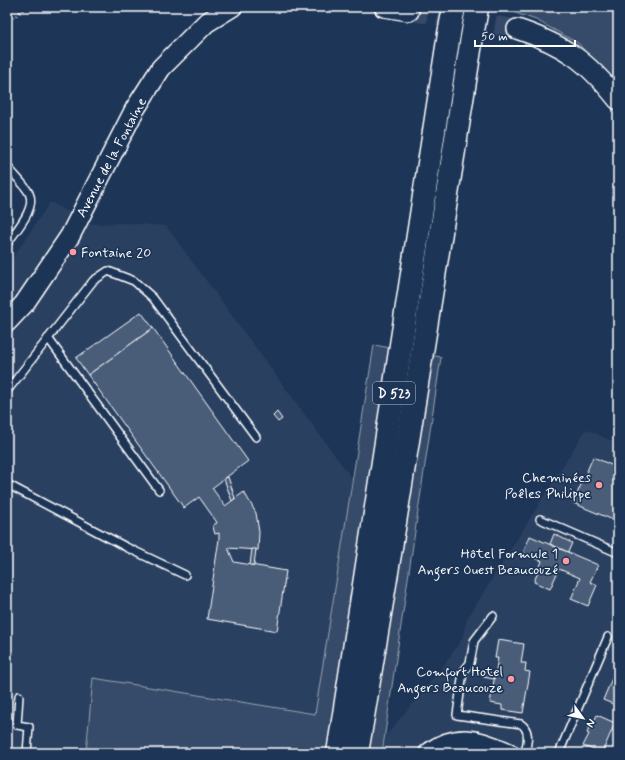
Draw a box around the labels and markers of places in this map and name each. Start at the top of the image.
place label: Fontaine 20 [81,244,151,262]
marker: Fontaine 20 [68,247,78,257]
place label: Cheminées Poêles Philippe [505,469,591,503]
marker: Cheminées Poêles Philippe [594,480,604,490]
place label: Hôtel Formule 1 Angers Ouest Beaucouzé [418,545,558,581]
marker: Hôtel Formule 1 Angers Ouest Beaucouzé [561,556,571,566]
place label: Comfort Hotel Angers Beaucouze [397,663,503,699]
marker: Comfort Hotel Angers Beaucouze [506,674,516,684]

